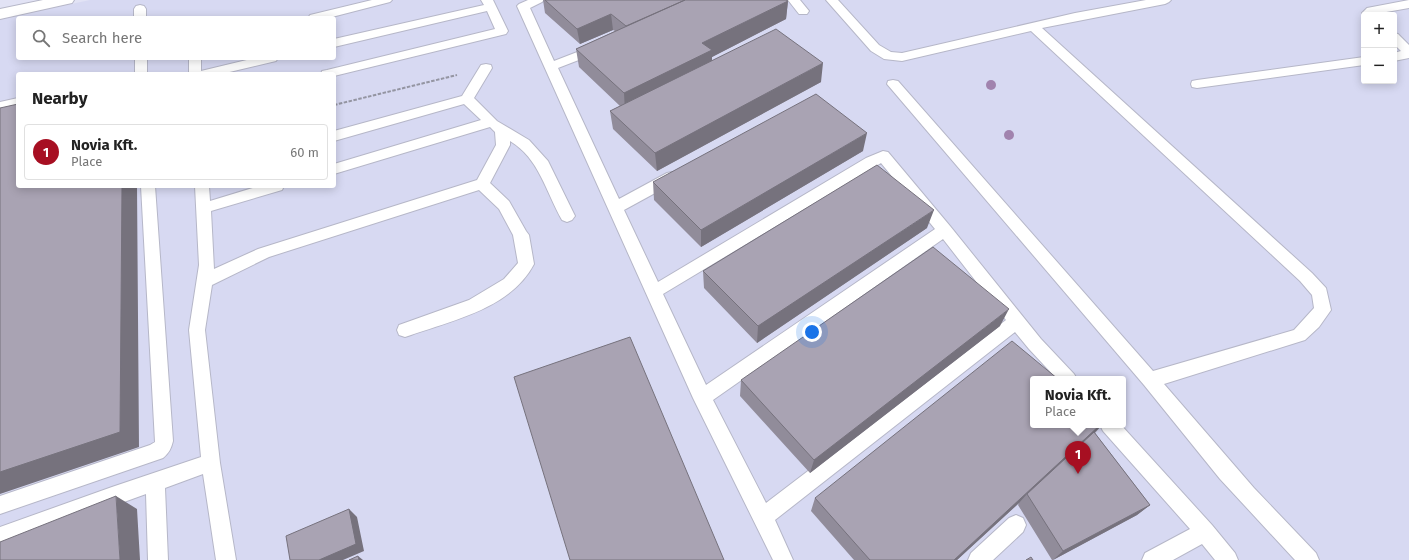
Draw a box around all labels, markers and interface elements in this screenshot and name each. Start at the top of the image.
map controls [1361,12,1397,84]
button: + [1361,12,1397,48]
search box [16,16,336,60]
icon: search [30,27,52,49]
text: Search here [62,29,142,47]
button: − [1361,48,1397,84]
text: Nearby [32,88,87,109]
text: Novia Kft. [71,136,137,154]
text: 1 [43,145,49,160]
text: 60 m [290,145,319,160]
text: Place [71,154,102,169]
your location [802,322,822,342]
popup [1030,376,1126,428]
text: Novia Kft. [1045,386,1111,404]
text: Place [1045,404,1076,419]
pin: 1 [1065,441,1091,474]

